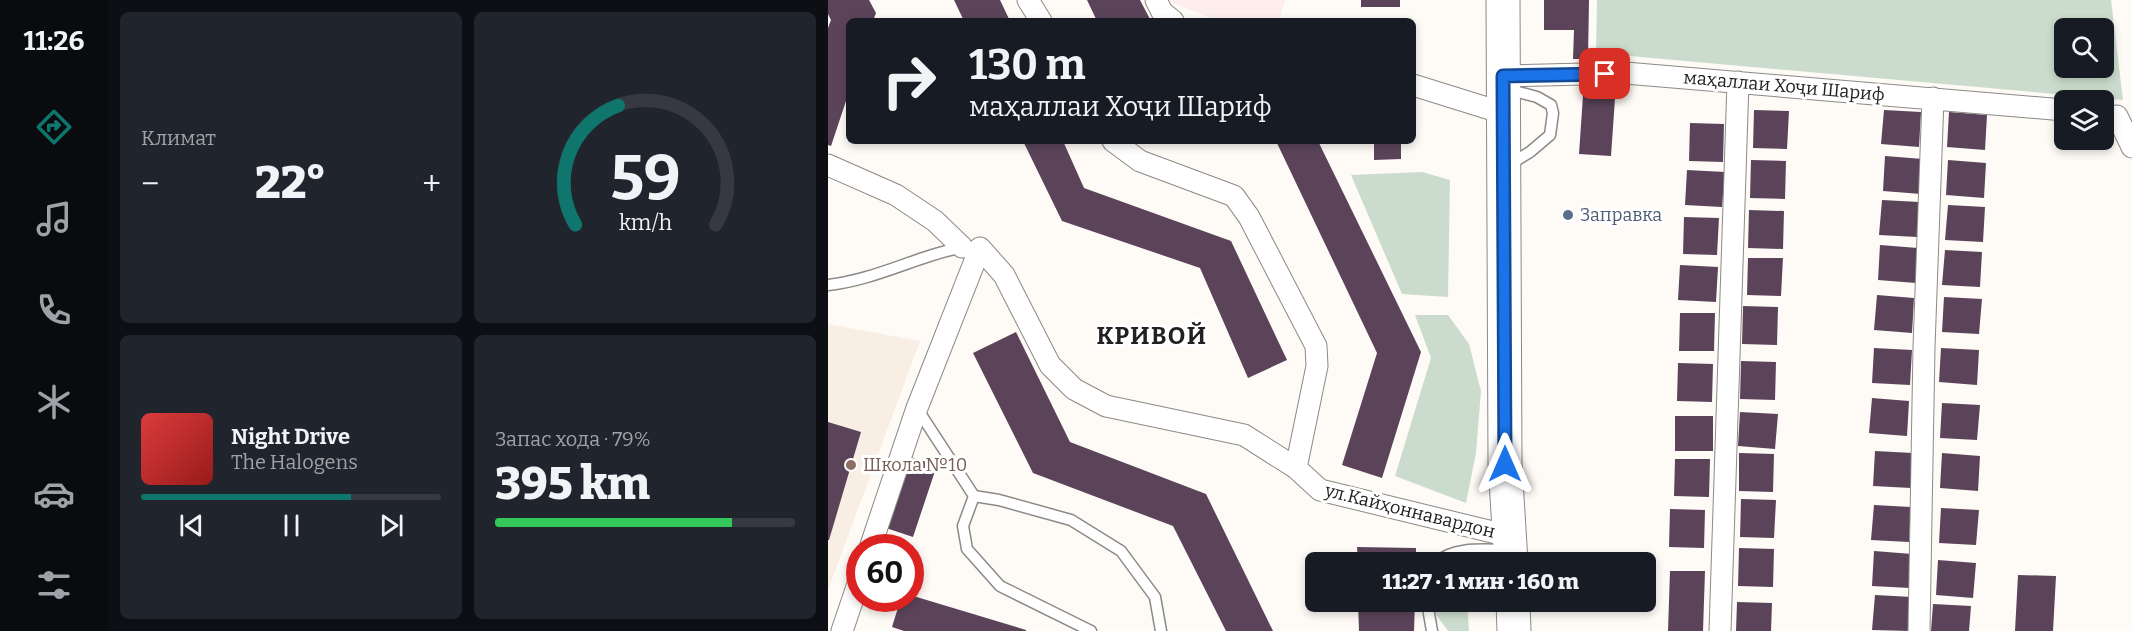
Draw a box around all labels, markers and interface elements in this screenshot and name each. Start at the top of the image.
map controls [2054,18,2114,150]
button: search [2054,18,2114,78]
text: 11:26 [24,25,84,57]
text: 130 m [969,40,1086,90]
icon: right [870,42,948,120]
pin [1579,48,1630,99]
icon: arrive [1588,57,1621,90]
street label: маҳаллаи Хоҷи Шариф [1683,66,1885,106]
button: layers [2054,90,2114,150]
text: маҳаллаи Хоҷи Шариф [969,91,1272,123]
icon: directions [33,106,75,148]
text: Климат [141,126,216,150]
text: 59 [610,141,680,216]
text: 22° [255,156,326,210]
text: − [141,164,159,204]
text: + [422,164,441,204]
icon: music [33,198,75,240]
place label: Заправка [1580,204,1662,226]
marker: Заправка [1561,208,1575,222]
text: km/h [618,210,672,236]
icon: phone [33,289,75,331]
district label: КРИВОЙ [1096,321,1208,350]
icon: climate [33,381,75,423]
text: Night Drive [231,423,350,450]
text: Запас хода · 79% [495,427,651,451]
position arrow [1473,432,1537,496]
text: The Halogens [231,450,358,474]
place label: Школа №10 [863,454,967,476]
text: 395 km [495,457,650,511]
marker: Школа №10 [844,458,858,472]
icon: car [33,473,75,515]
street label: ул.Кайҳоннавардон [1322,479,1497,543]
icon: previous [175,509,208,542]
icon: pause [275,509,308,542]
icon: next [375,509,408,542]
speed limit sign: 60 [846,534,924,612]
icon: filters [33,564,75,606]
text: 11:27 · 1 мин · 160 m [1382,568,1579,595]

